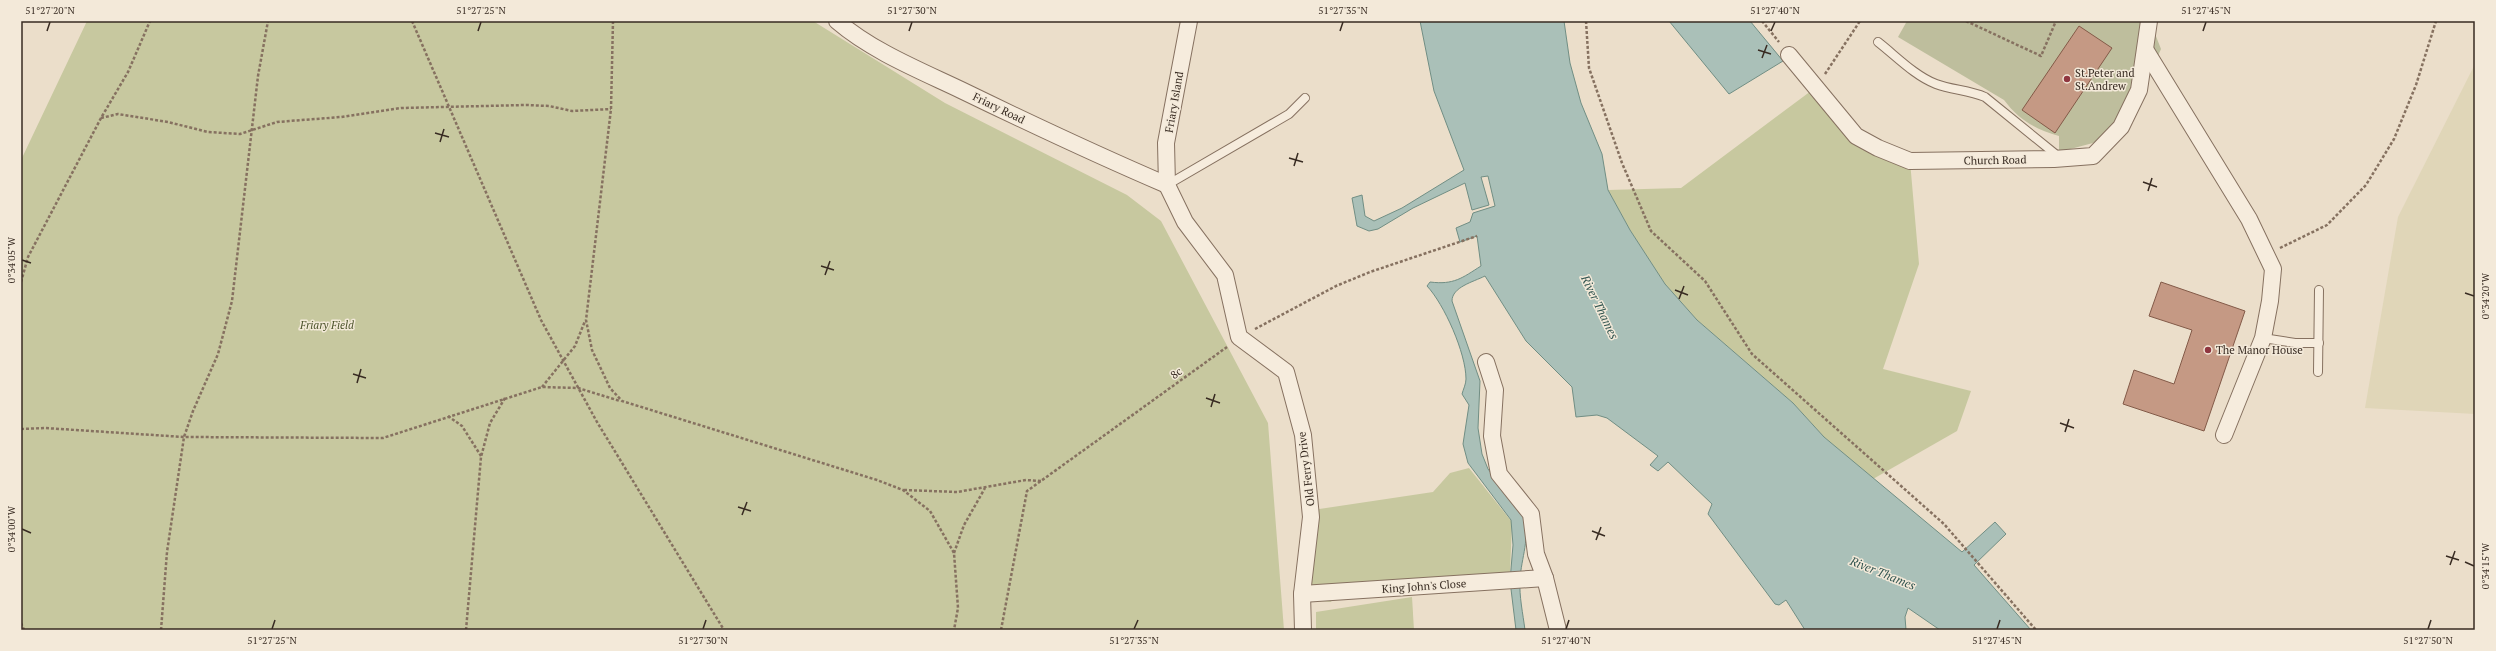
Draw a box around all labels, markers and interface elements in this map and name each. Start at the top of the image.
text: 51°27'20"N [25,4,75,17]
text: 51°27'25"N [456,4,506,17]
text: 51°27'30"N [887,4,937,17]
text: 51°27'35"N [1318,4,1368,17]
text: 51°27'40"N [1750,4,1800,17]
text: 51°27'45"N [2181,4,2231,17]
place label: St.Peter and St.Andrew [2075,66,2135,93]
street label: Friary Island [1162,70,1186,134]
marker: St.Peter and St.Andrew [2062,74,2072,84]
street label: Friary Road [971,89,1027,127]
street label: Church Road [1963,152,2027,168]
text: 0°34'05"W [5,236,18,283]
water label: River Thames [1578,272,1622,341]
text: 0°34'20"W [2479,272,2492,319]
park label: Friary Field [299,318,354,332]
place label: The Manor House [2216,343,2303,357]
marker: The Manor House [2203,345,2213,355]
street label: 8c [1167,364,1185,382]
street label: Old Ferry Drive [1294,431,1318,507]
text: 0°34'00"W [5,505,18,552]
text: 0°34'15"W [2479,542,2492,589]
water label: River Thames [1847,553,1918,593]
street label: King John's Close [1381,576,1467,596]
text: 51°27'25"N [247,634,297,647]
text: 51°27'30"N [678,634,728,647]
text: 51°27'35"N [1109,634,1159,647]
text: 51°27'40"N [1541,634,1591,647]
text: 51°27'45"N [1972,634,2022,647]
text: 51°27'50"N [2403,634,2453,647]

